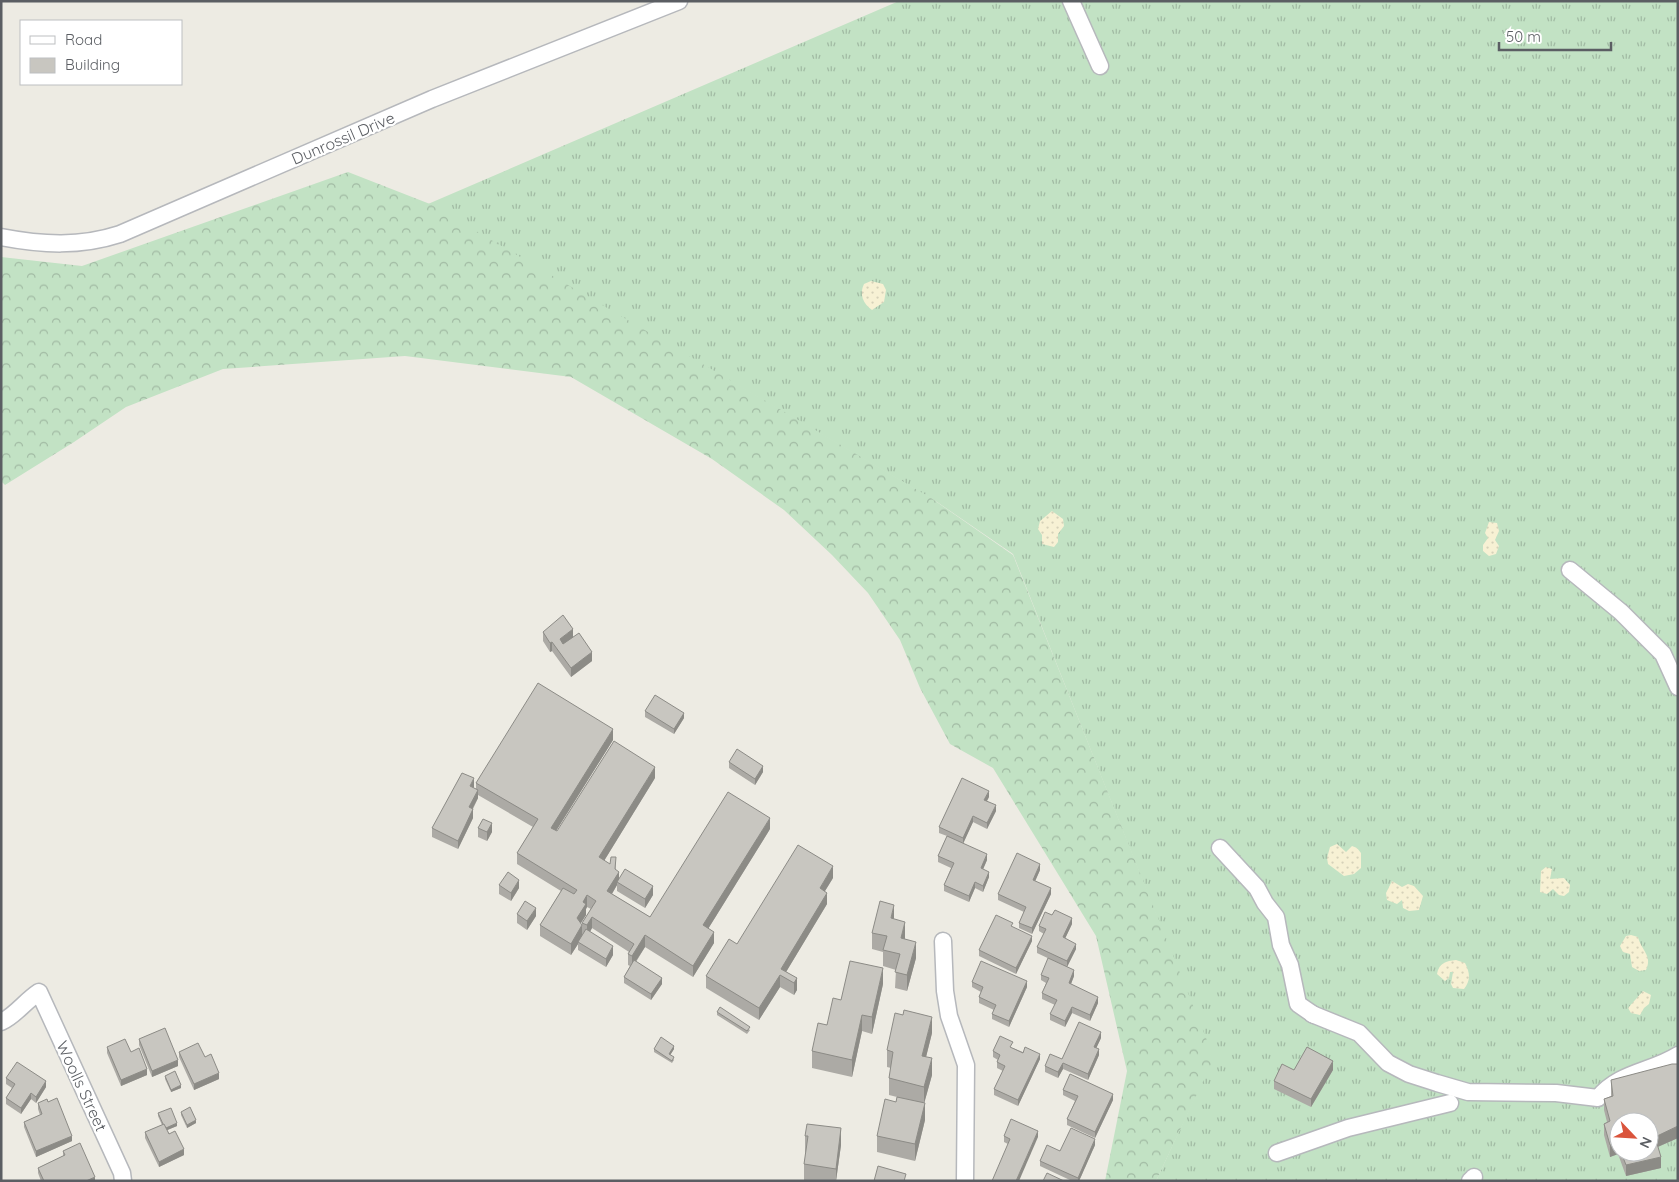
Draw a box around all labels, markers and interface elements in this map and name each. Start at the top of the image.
legend [20,20,182,85]
scale bar [1499,20,1612,52]
text: 50 m [1506,27,1541,46]
text: Road [65,30,102,49]
text: Building [65,55,120,74]
street label: Dunrossil Drive [288,107,398,169]
street label: Woolls Street [52,1038,112,1134]
north arrow [1609,1112,1659,1162]
text: N [1635,1134,1656,1151]

